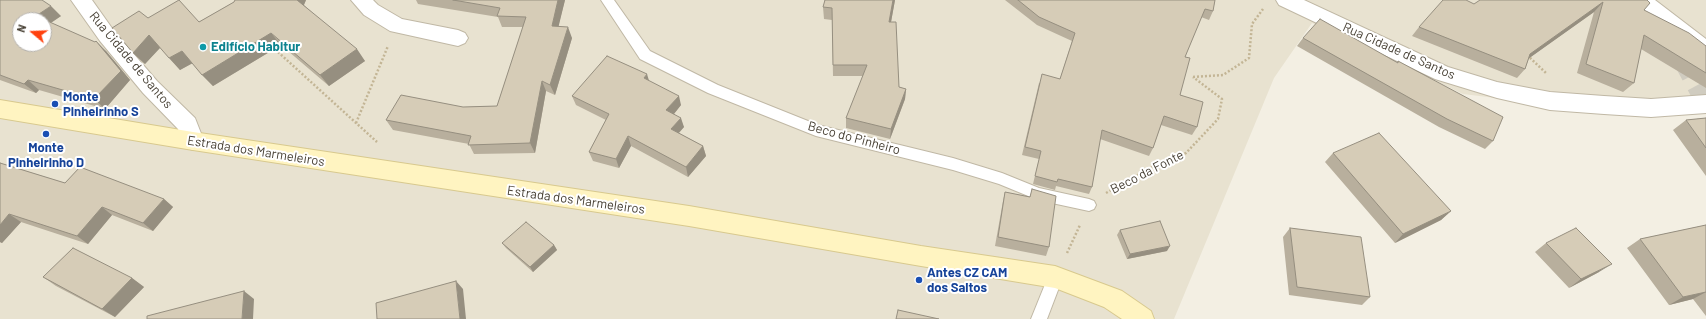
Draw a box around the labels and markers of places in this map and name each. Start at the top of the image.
place label: Edifício Habitur [211,39,300,55]
marker: Edifício Habitur [198,42,208,52]
place label: Monte Pinheirinho S [63,89,139,120]
marker: Monte Pinheirinho S [50,99,60,109]
marker: Monte Pinheirinho D [41,129,51,139]
place label: Monte Pinheirinho D [8,140,84,171]
place label: Antes CZ CAM dos Saltos [927,265,1007,296]
marker: Antes CZ CAM dos Saltos [914,275,924,285]

